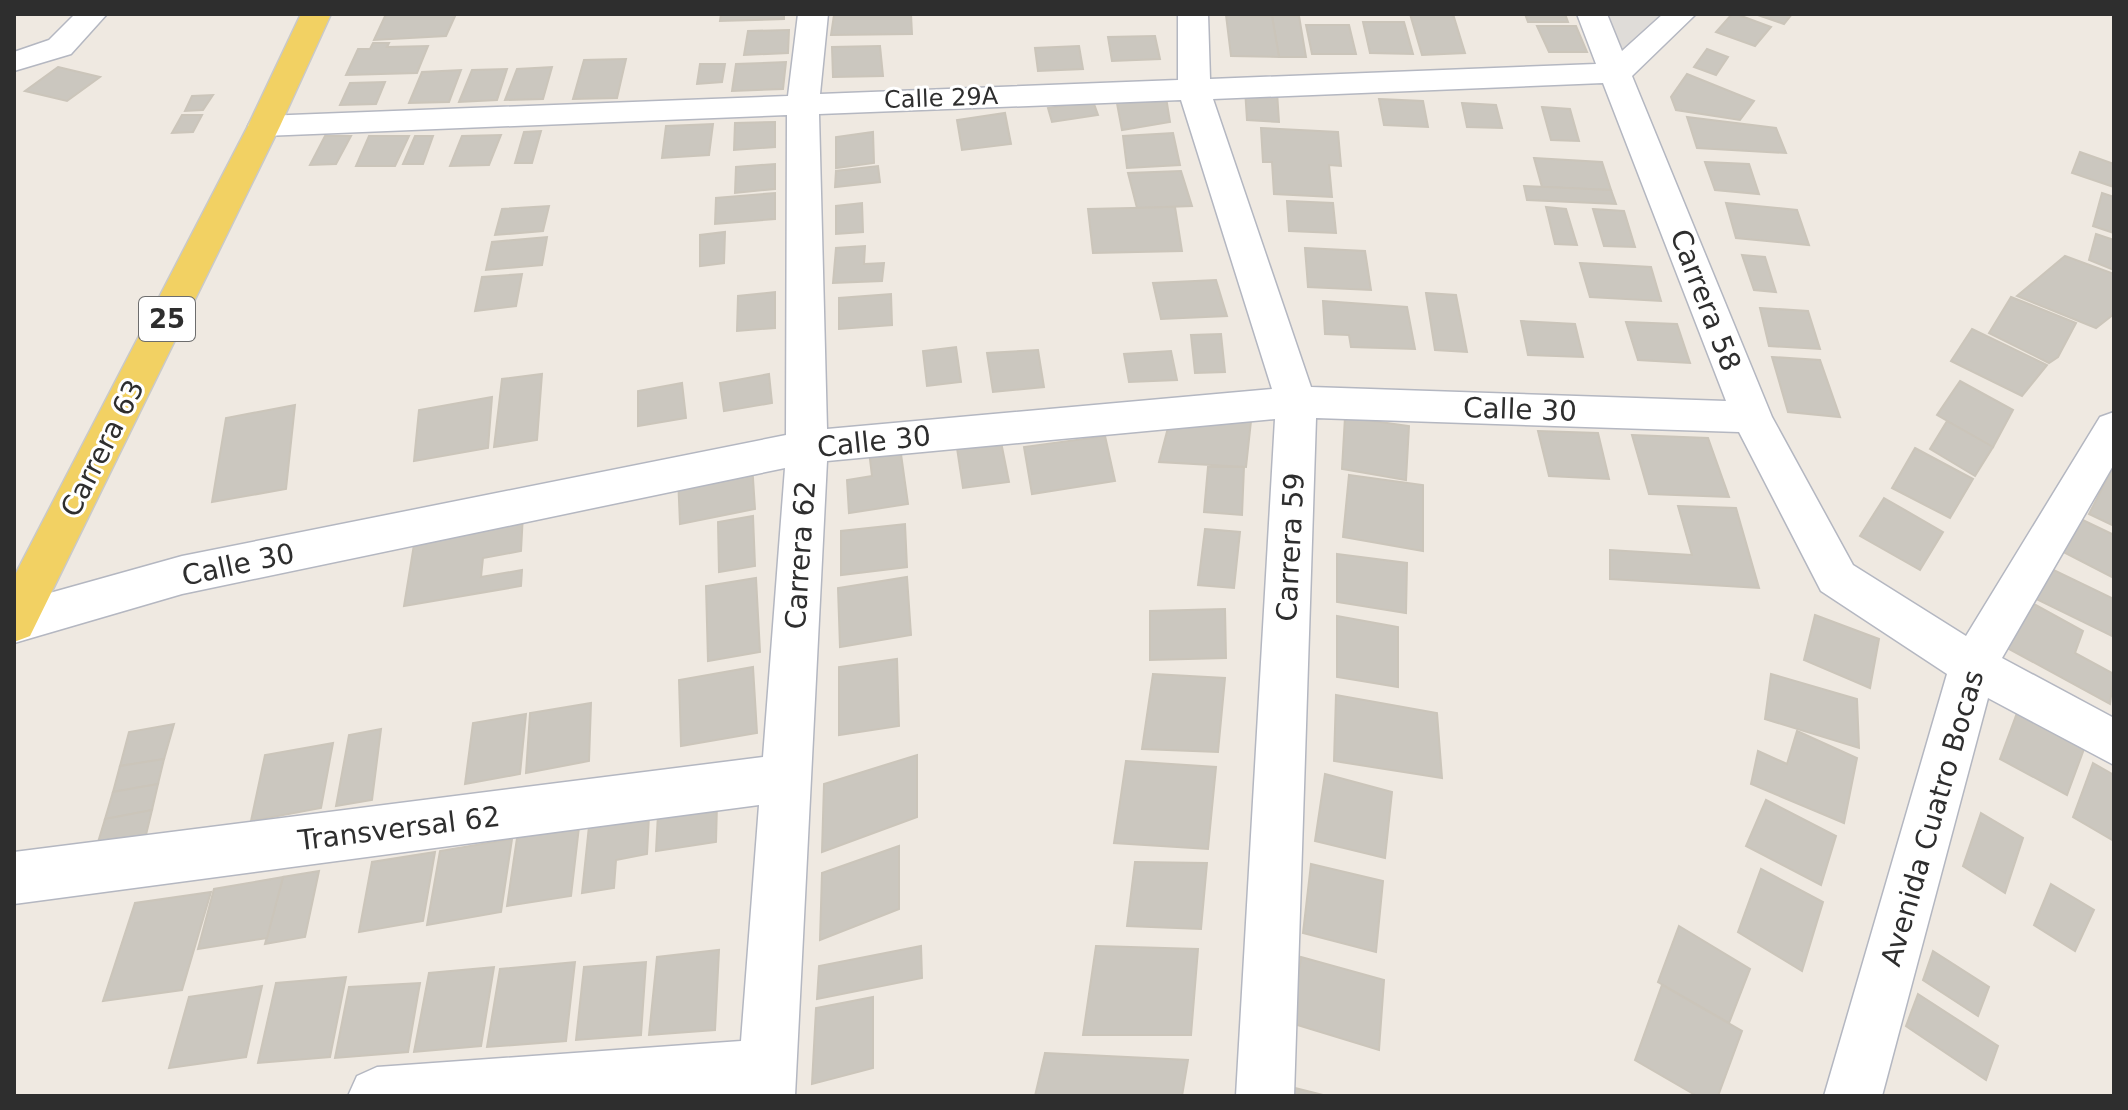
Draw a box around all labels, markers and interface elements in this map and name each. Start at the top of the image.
street label: Calle 29A [883,82,999,114]
street label: Carrera 58 [1663,225,1748,376]
road number: 25 [139,297,195,341]
street label: Carrera 63 [54,374,151,522]
street label: Calle 30 [1462,391,1578,428]
street label: Calle 30 [816,419,932,464]
street label: Carrera 59 [1270,472,1311,622]
street label: Carrera 62 [779,480,822,631]
street label: Calle 30 [179,536,297,592]
street label: Avenida Cuatro Bocas [1874,666,1991,970]
street label: Transversal 62 [295,800,502,857]

